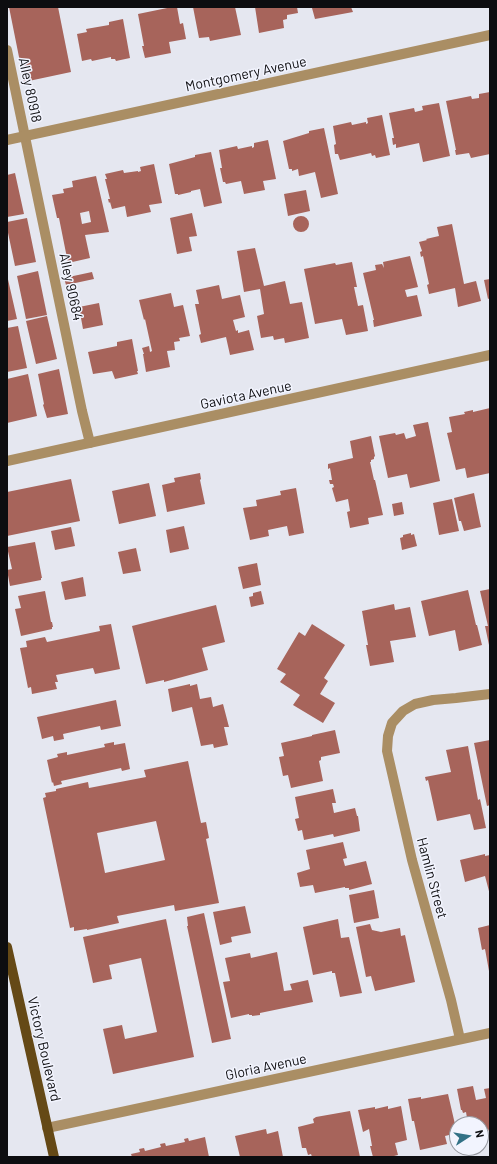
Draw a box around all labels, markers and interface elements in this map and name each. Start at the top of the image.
street label: Montgomery Avenue [184,53,308,95]
street label: Alley 80918 [15,56,45,124]
street label: Alley 90684 [56,252,86,322]
street label: Gaviota Avenue [199,377,293,413]
street label: Hamlin Street [413,836,451,920]
street label: Victory Boulevard [24,995,64,1103]
street label: Gloria Avenue [224,1050,308,1084]
north arrow [449,1116,489,1156]
text: N [473,1129,487,1139]

